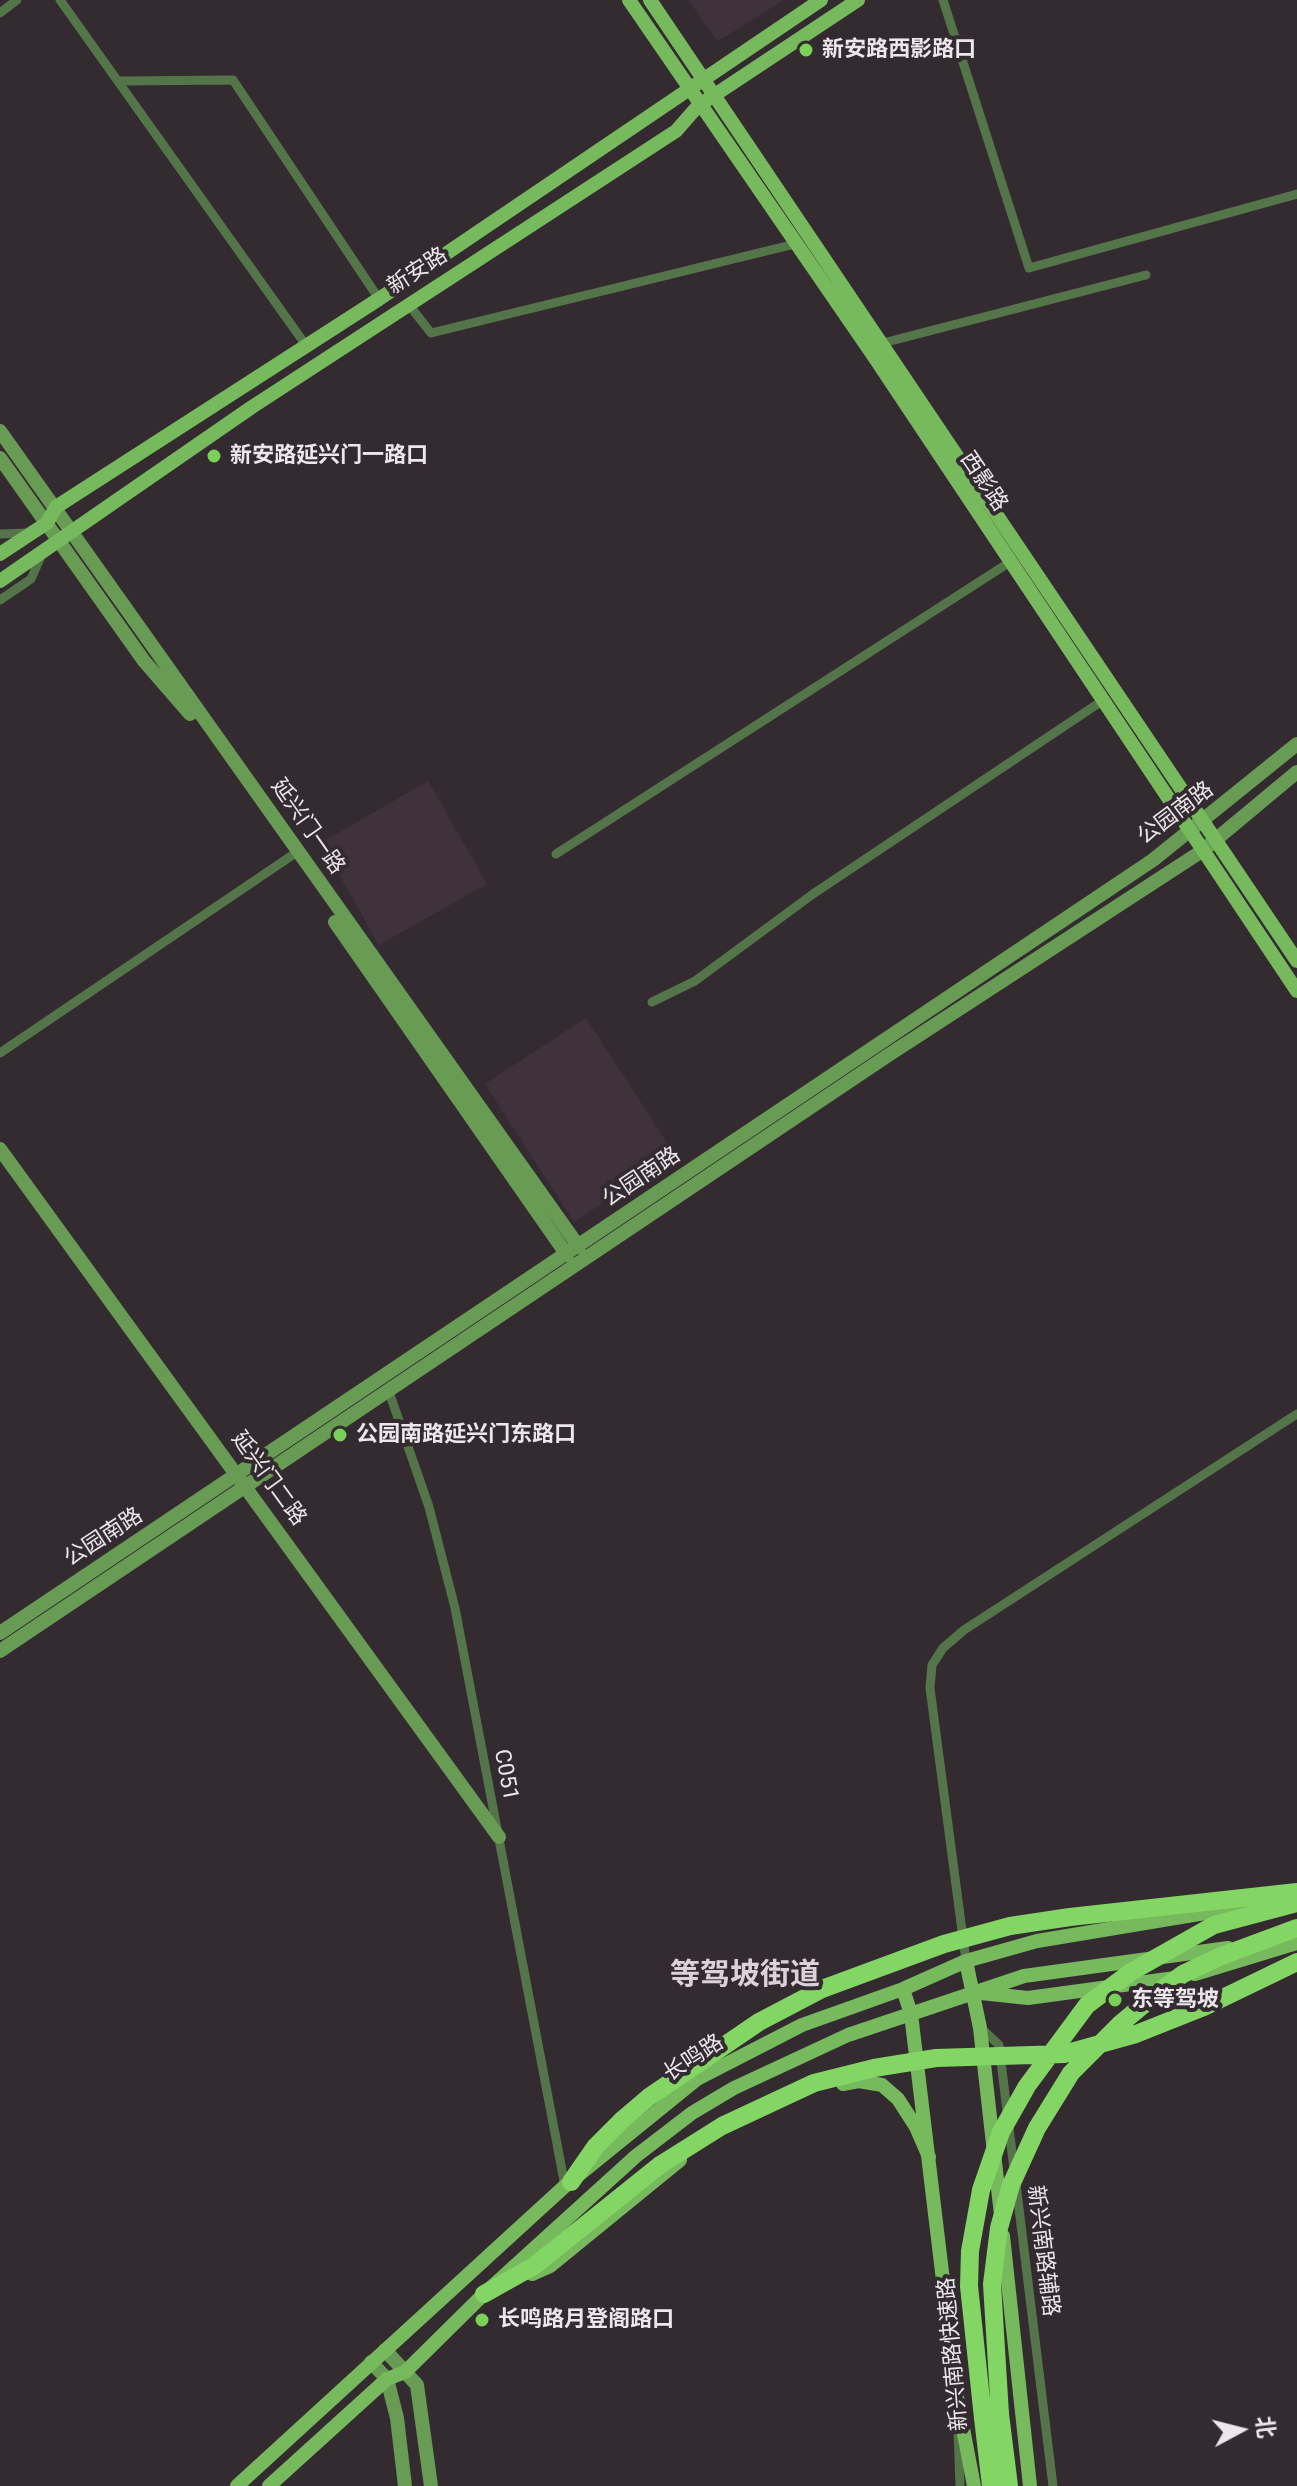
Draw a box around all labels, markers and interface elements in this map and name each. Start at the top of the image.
place label: 新安路西影路口 [822,37,976,63]
marker: 新安路西影路口 [797,41,815,59]
street label: 新安路 [383,243,453,301]
place label: 新安路延兴门一路口 [230,443,428,469]
marker: 新安路延兴门一路口 [205,447,223,465]
street label: 西影路 [954,447,1012,517]
street label: 延兴门一路 [265,774,349,880]
street label: 公园南路 [1133,777,1219,851]
street label: 公园南路 [598,1142,686,1214]
place label: 公园南路延兴门东路口 [356,1422,576,1448]
marker: 公园南路延兴门东路口 [331,1426,349,1444]
street label: 延兴门二路 [225,1427,311,1531]
street label: 公园南路 [60,1503,148,1573]
street label: C051 [487,1747,523,1803]
district label: 等驾坡街道 [670,1958,820,1994]
place label: 东等驾坡 [1131,1987,1219,2013]
marker: 东等驾坡 [1106,1991,1124,2009]
street label: 长鸣路 [659,2030,729,2088]
street label: 新兴南路辅路 [1021,2184,1063,2318]
street label: 新兴南路快速路 [934,2276,974,2432]
place label: 长鸣路月登阁路口 [498,2307,674,2333]
marker: 长鸣路月登阁路口 [473,2311,491,2329]
north arrow [1201,2390,1281,2470]
text: 北 [1252,2415,1279,2439]

